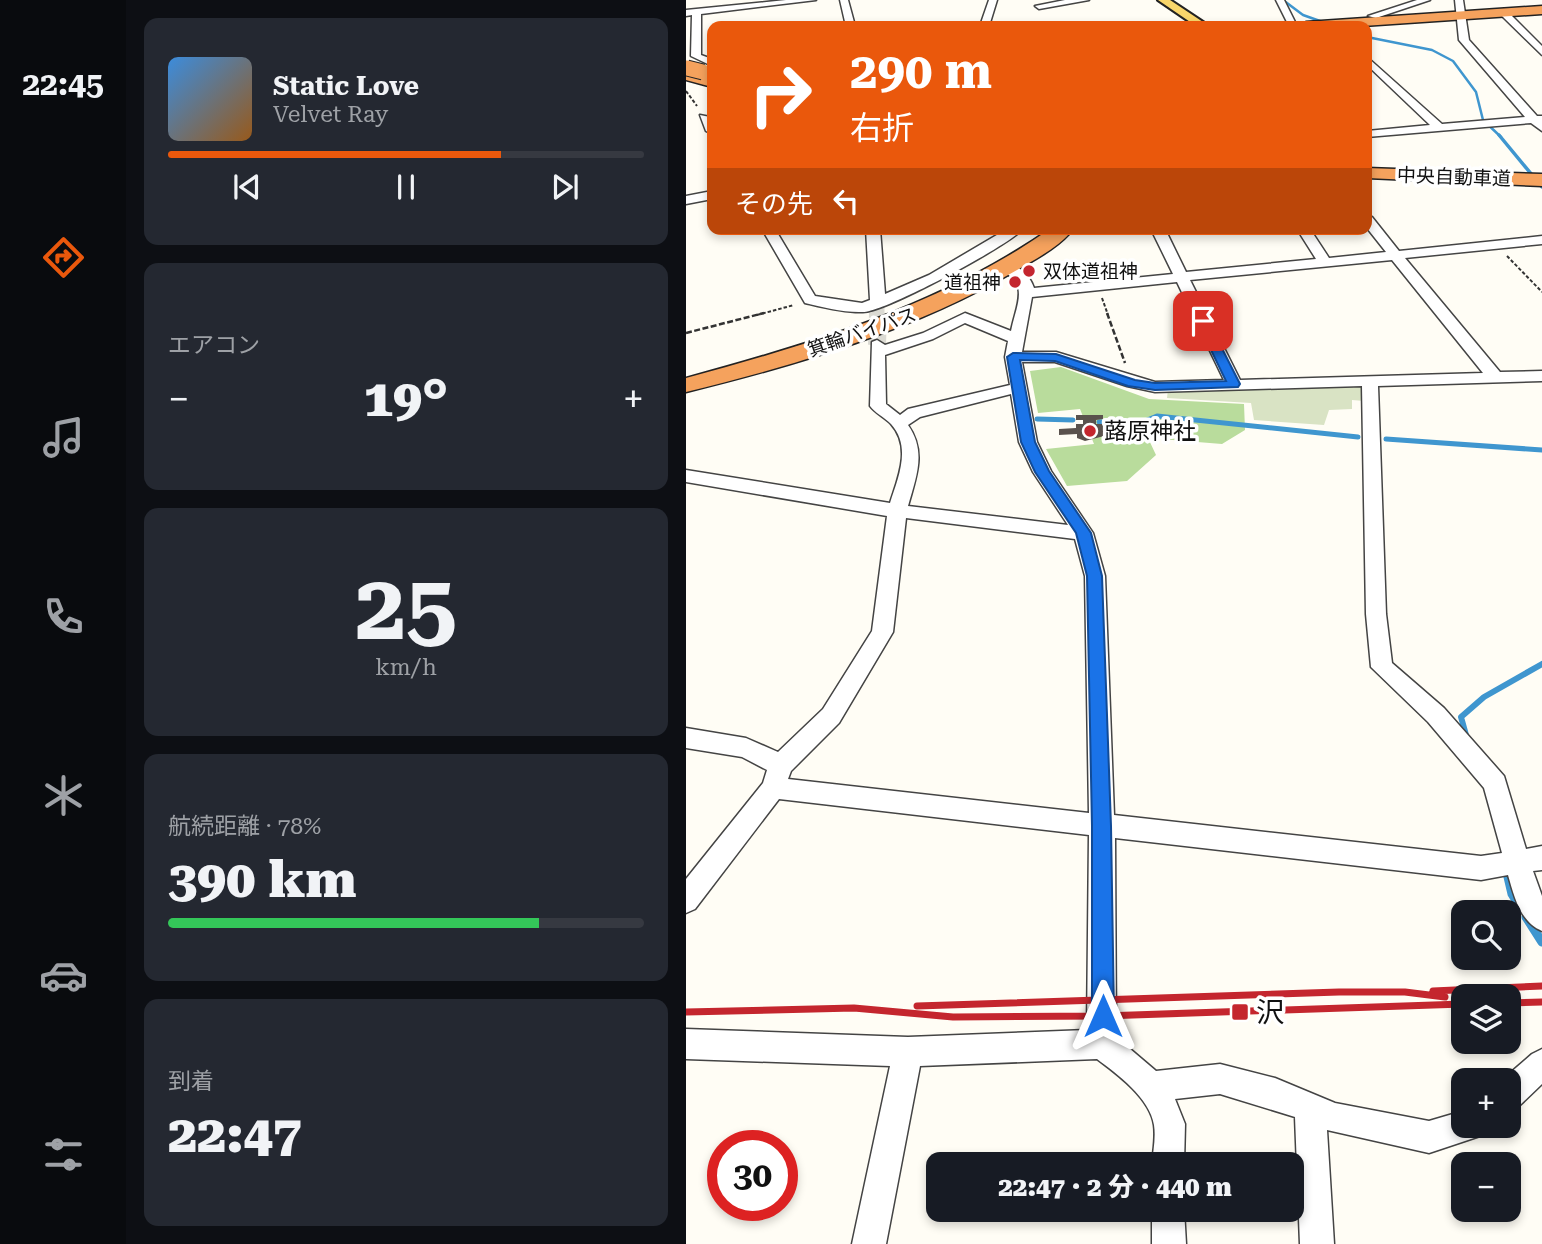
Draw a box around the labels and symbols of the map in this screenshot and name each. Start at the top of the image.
street label: 中央自動車道 [1397,164,1511,190]
place label: 双体道祖神 [1043,260,1138,283]
marker: 双体道祖神 [1021,263,1037,279]
place label: 道祖神 [944,271,1001,294]
marker: 道祖神 [1007,274,1023,290]
pin [1173,291,1233,351]
street label: 箕輪バイパス [805,303,919,361]
place label: 蕗原神社 [1104,418,1196,445]
marker: 蕗原神社 [1082,423,1098,439]
position arrow [1066,979,1140,1053]
place label: 沢 [1256,996,1284,1029]
marker: 沢 [1230,1002,1250,1022]
speed limit sign: 30 [707,1130,798,1221]

